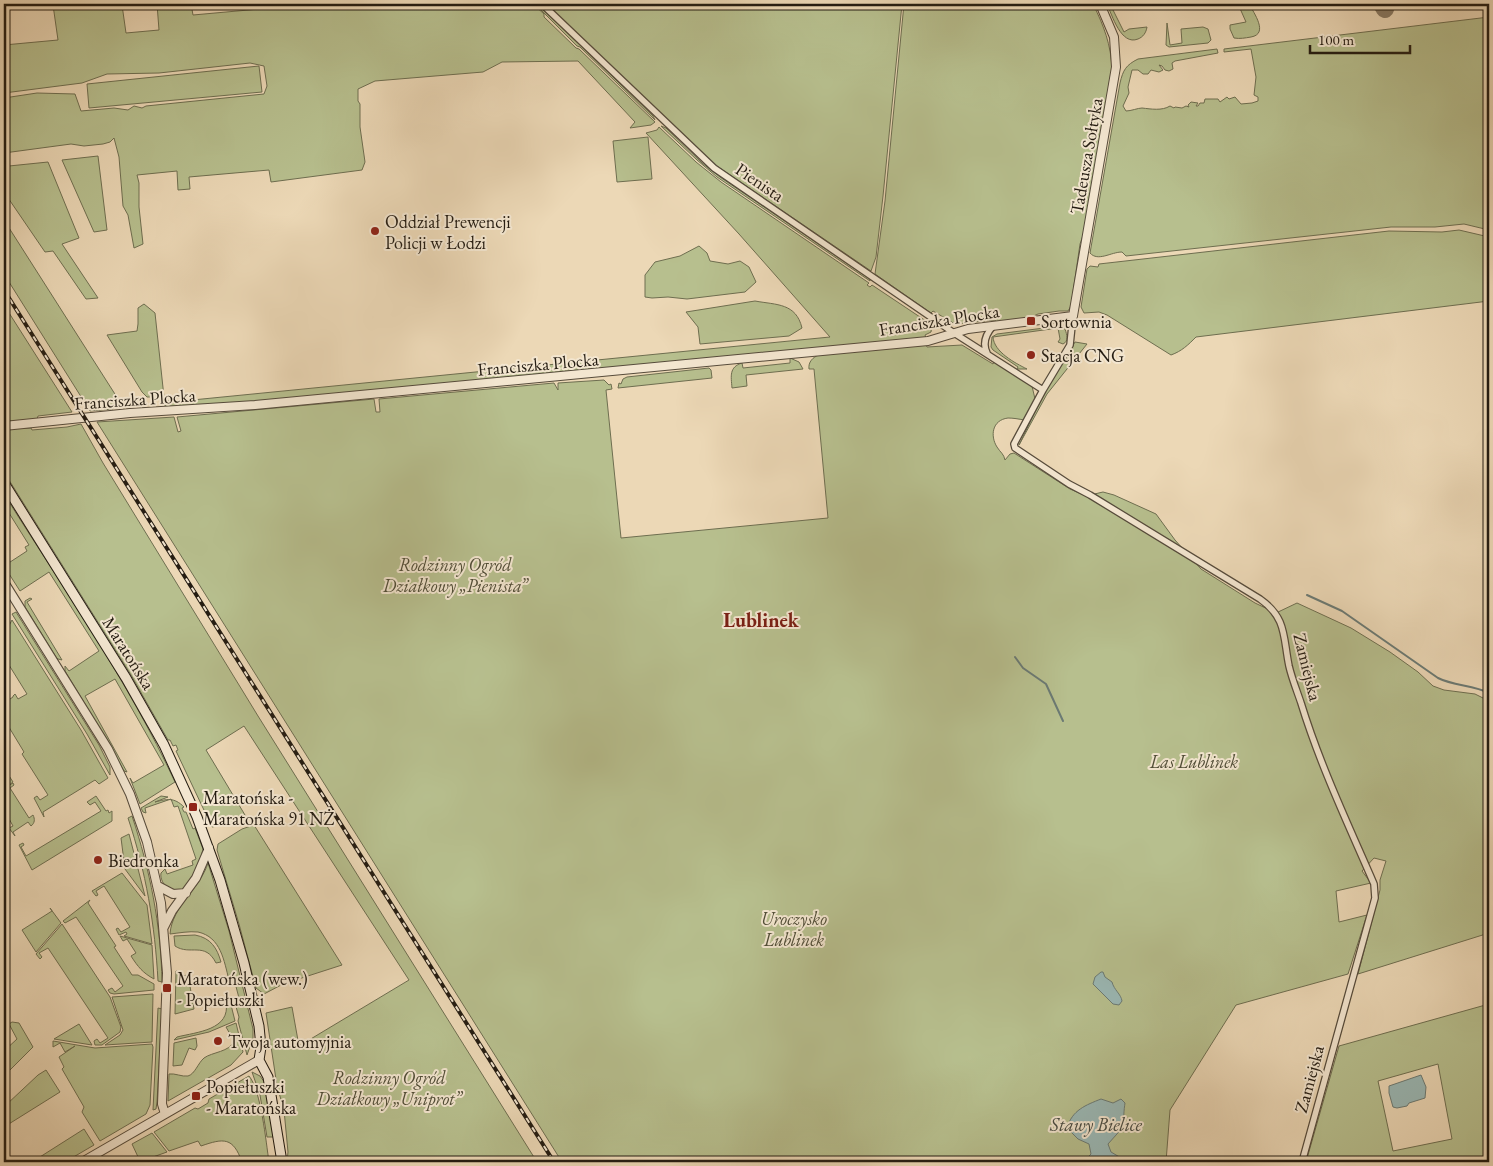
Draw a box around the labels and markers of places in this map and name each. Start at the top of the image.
place label: Oddział Prewencji Policji w Łodzi [385,210,511,254]
marker: Oddział Prewencji Policji w Łodzi [369,225,381,237]
place label: Sortownia [1041,310,1113,333]
marker: Sortownia [1025,315,1037,327]
place label: Stacja CNG [1041,344,1124,367]
marker: Stacja CNG [1025,349,1037,361]
place label: Maratońska - Maratońska 91 NŻ [203,786,334,830]
marker: Maratońska - Maratońska 91 NŻ [187,801,199,813]
place label: Biedronka [108,849,180,872]
marker: Biedronka [92,854,104,866]
place label: Maratońska (wew.) - Popiełuszki [177,967,308,1011]
marker: Maratońska (wew.) - Popiełuszki [161,982,173,994]
place label: Twoja automyjnia [228,1030,352,1053]
marker: Twoja automyjnia [212,1035,224,1047]
place label: Popiełuszki - Maratońska [206,1075,297,1119]
marker: Popiełuszki - Maratońska [190,1090,202,1102]

